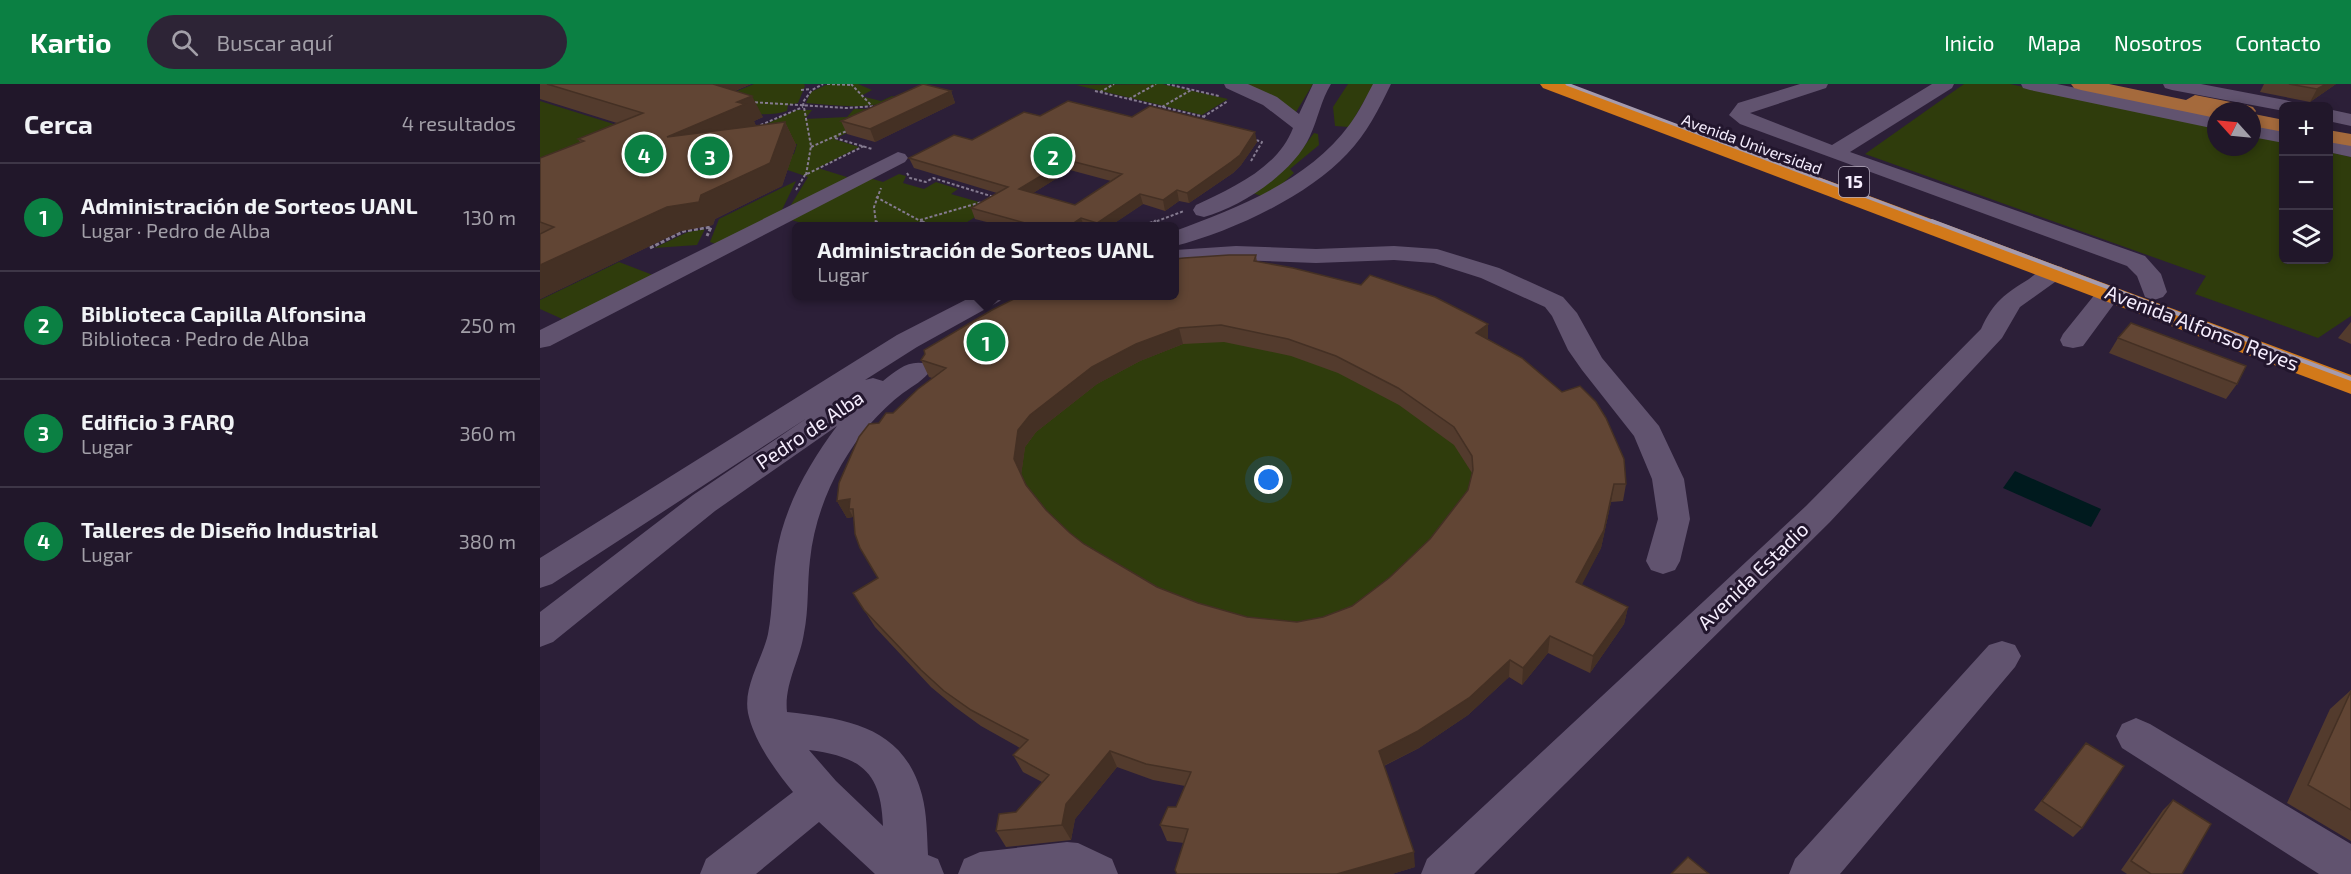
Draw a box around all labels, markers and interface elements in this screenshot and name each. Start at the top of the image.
search box [147,15,567,69]
text: Kartio [30,25,111,59]
icon: search [168,26,201,59]
text: Buscar aquí [216,29,333,55]
text: Inicio [1944,30,1994,55]
text: Mapa [2027,30,2081,55]
text: Nosotros [2114,30,2202,55]
text: Contacto [2235,30,2321,55]
north arrow [2207,102,2261,156]
map controls [2279,102,2333,264]
button: + [2279,102,2333,156]
text: Cerca [24,108,93,139]
street label: Avenida Universidad [1679,109,1825,178]
text: 4 resultados [402,111,516,135]
pin: 4 [624,132,664,176]
pin: 3 [690,134,730,178]
pin: 2 [1034,134,1072,178]
button: − [2279,156,2333,210]
road number: 15 [1839,167,1869,197]
text: Administración de Sorteos UANL [81,192,417,218]
text: 1 [39,205,48,229]
text: 130 m [463,205,516,229]
button: layers [2279,210,2333,264]
text: Lugar · Pedro de Alba [81,218,270,242]
popup [792,222,1179,300]
text: Administración de Sorteos UANL [817,236,1154,262]
text: Lugar [817,262,869,286]
street label: Avenida Alfonso Reyes [2102,279,2302,375]
text: Biblioteca Capilla Alfonsina [81,300,366,326]
text: 2 [38,313,49,337]
text: 250 m [460,313,516,337]
pin: 1 [966,320,1006,364]
text: Biblioteca · Pedro de Alba [81,326,309,350]
street label: Pedro de Alba [751,384,868,474]
text: Edificio 3 FARQ [81,408,235,434]
text: 3 [38,421,49,445]
text: 360 m [459,421,516,445]
text: Lugar [81,434,133,458]
your location [1254,465,1283,494]
text: Talleres de Diseño Industrial [81,516,378,542]
street label: Avenida Estadio [1692,516,1813,634]
text: 4 [37,529,50,553]
text: 380 m [459,529,516,553]
text: Lugar [81,542,133,566]

